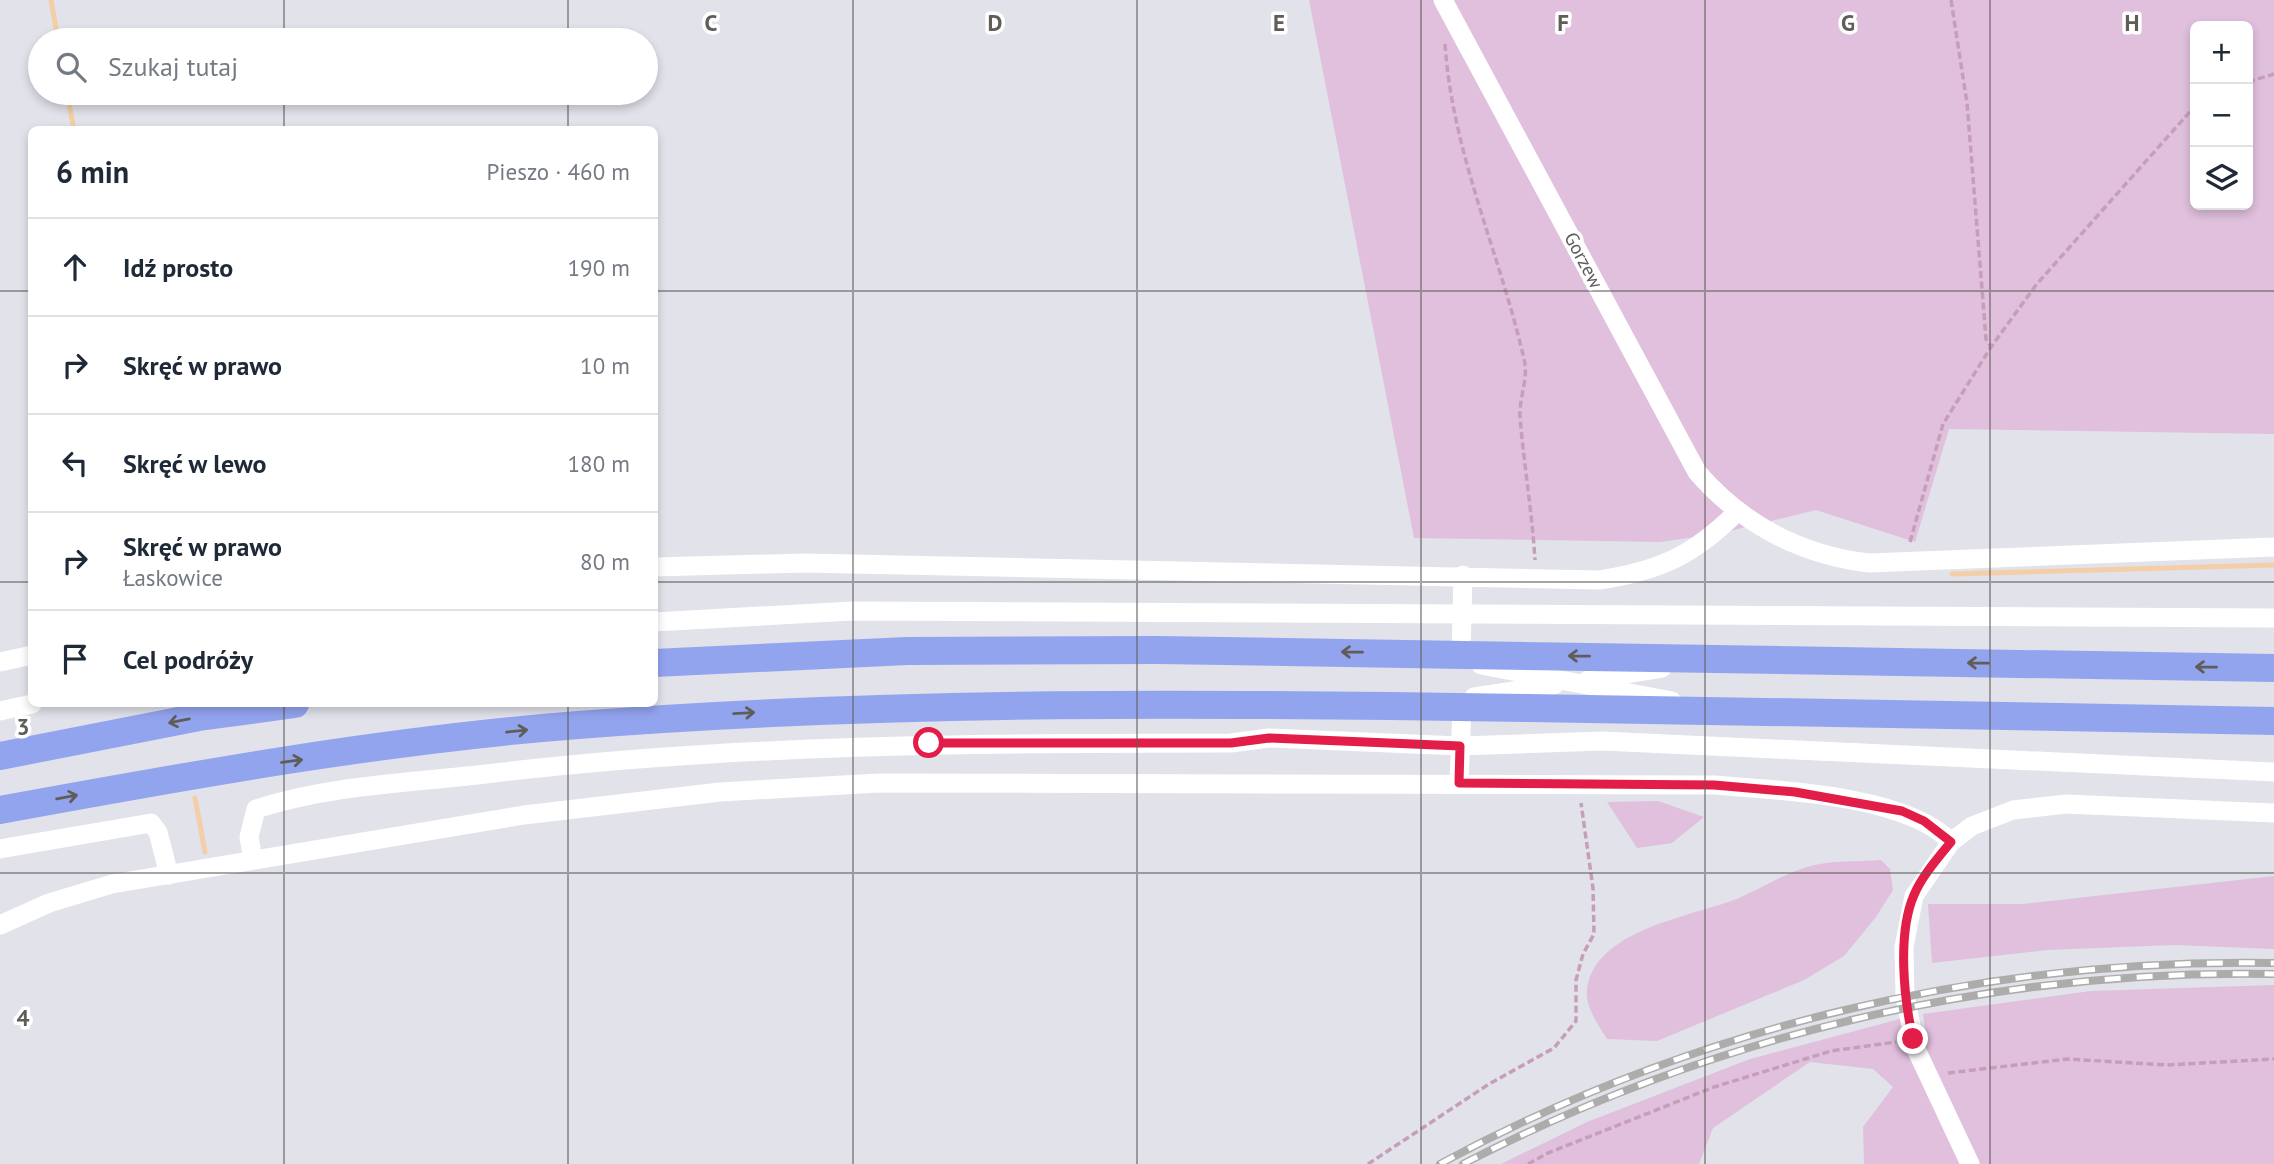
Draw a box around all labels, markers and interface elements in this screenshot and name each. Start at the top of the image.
text: C [705,8,718,37]
text: D [988,8,1002,37]
text: E [1273,8,1285,37]
text: F [1557,8,1569,37]
text: G [1841,8,1855,37]
text: H [2125,8,2139,37]
map controls [2190,21,2253,210]
button: + [2190,21,2253,84]
search box [28,28,658,105]
icon: search [52,48,90,86]
text: Szukaj tutaj [108,50,238,83]
button: − [2190,84,2253,147]
button: layers [2190,147,2253,210]
text: 6 min [56,152,129,191]
text: Pieszo · 460 m [487,157,630,186]
street label: Gorzew [1559,228,1609,292]
icon: ahead [56,248,94,286]
text: Idź prosto [123,251,233,284]
text: 190 m [568,253,630,282]
icon: right [56,346,94,384]
text: Skręć w prawo [123,349,282,382]
text: 10 m [580,351,630,380]
icon: left [56,444,94,482]
text: Skręć w lewo [123,447,267,480]
text: 180 m [568,449,630,478]
text: Skręć w prawo [123,530,282,563]
icon: right [56,542,94,580]
text: 80 m [580,547,630,576]
text: Łaskowice [123,563,223,592]
icon: arrive [56,640,94,678]
text: Cel podróży [123,643,253,676]
one-way arrow [1341,645,1364,659]
one-way arrow [1568,649,1591,663]
one-way arrow [1967,656,1990,670]
one-way arrow [2195,660,2218,674]
one-way arrow [732,707,755,720]
text: 3 [16,712,30,741]
one-way arrow [168,715,191,728]
one-way arrow [505,724,528,737]
route start [913,727,944,758]
one-way arrow [280,754,303,767]
one-way arrow [55,790,78,804]
text: 4 [16,1003,30,1032]
route end [1897,1023,1928,1054]

